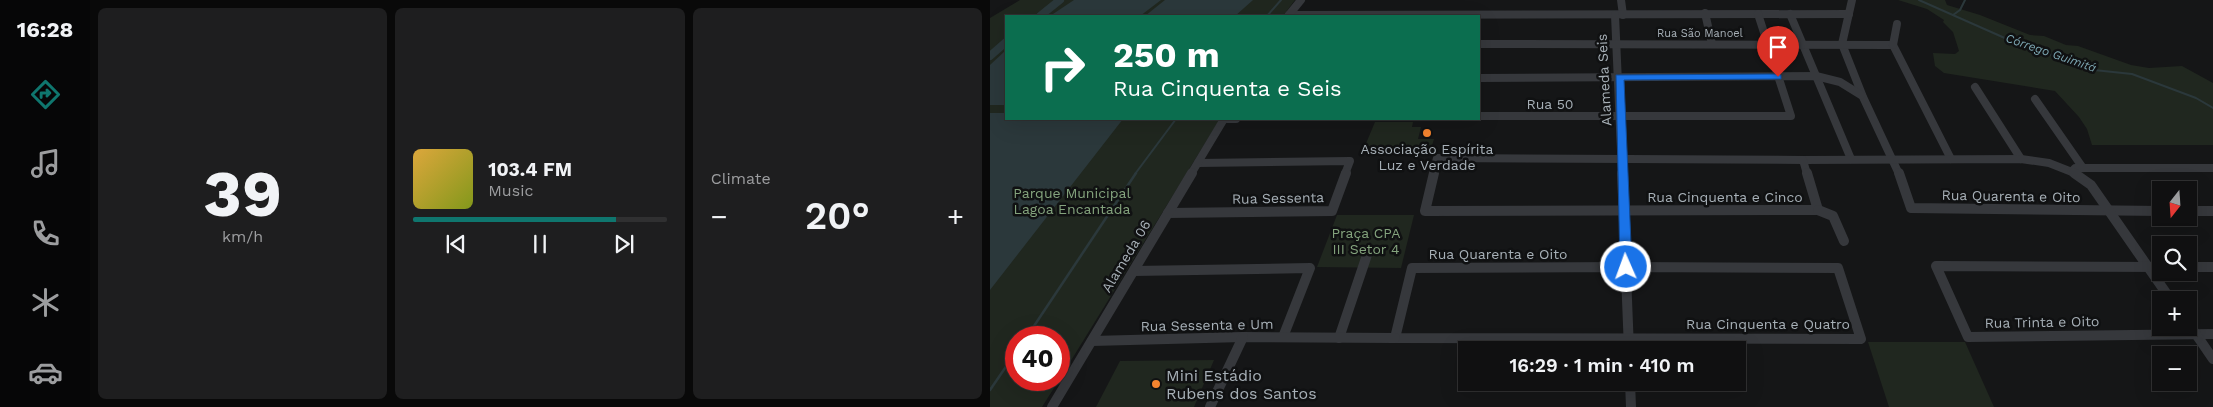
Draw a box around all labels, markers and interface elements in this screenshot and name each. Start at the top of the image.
text: 16:28 [17,17,73,42]
pin [1757,26,1799,77]
street label: Rua São Manoel [1657,27,1744,40]
water label: Córrego Guimitá [2004,31,2099,75]
icon: arrive [1764,33,1792,61]
text: 250 m [1113,34,1220,76]
street label: Alameda Seis [1594,34,1614,126]
icon: right [1030,35,1095,100]
text: Rua Cinquenta e Seis [1113,76,1342,101]
icon: directions [28,77,63,112]
street label: Rua 50 [1526,96,1574,112]
marker: Associação Espírita Luz e Verdade [1421,127,1433,139]
place label: Associação Espírita Luz e Verdade [1361,141,1493,173]
icon: music [28,146,63,181]
text: 39 [203,156,282,232]
text: 103.4 FM [488,158,572,181]
text: Climate [711,169,771,188]
text: Music [488,181,533,200]
north arrow [2152,181,2198,226]
map controls [2152,181,2197,391]
park label: Parque Municipal Lagoa Encantada [1013,185,1132,217]
street label: Rua Quarenta e Oito [1941,187,2081,205]
street label: Rua Sessenta [1232,189,1324,207]
street label: Rua Cinquenta e Cinco [1647,189,1803,205]
text: 20° [805,194,870,238]
text: − [711,200,728,233]
text: + [947,200,964,233]
icon: phone [28,216,63,251]
street label: Alameda 06 [1098,217,1154,295]
park label: Praça CPA III Setor 4 [1332,225,1400,257]
text: km/h [222,227,263,246]
icon: previous [442,230,470,258]
icon: pause [526,230,554,258]
icon: next [610,230,638,258]
button: search [2152,236,2197,281]
position arrow [1599,240,1651,292]
street label: Rua Quarenta e Oito [1429,246,1567,262]
icon: climate [28,285,63,320]
button: + [2152,291,2197,336]
street label: Rua Trinta e Oito [1984,313,2100,331]
street label: Rua Sessenta e Um [1140,316,1274,334]
street label: Rua Cinquenta e Quatro [1686,316,1850,332]
speed limit sign: 40 [1005,326,1070,391]
button: − [2152,346,2197,391]
text: 16:29 · 1 min · 410 m [1509,354,1695,377]
icon: car [28,355,63,390]
place label: Mini Estádio Rubens dos Santos [1166,366,1317,403]
marker: Mini Estádio Rubens dos Santos [1150,378,1162,390]

